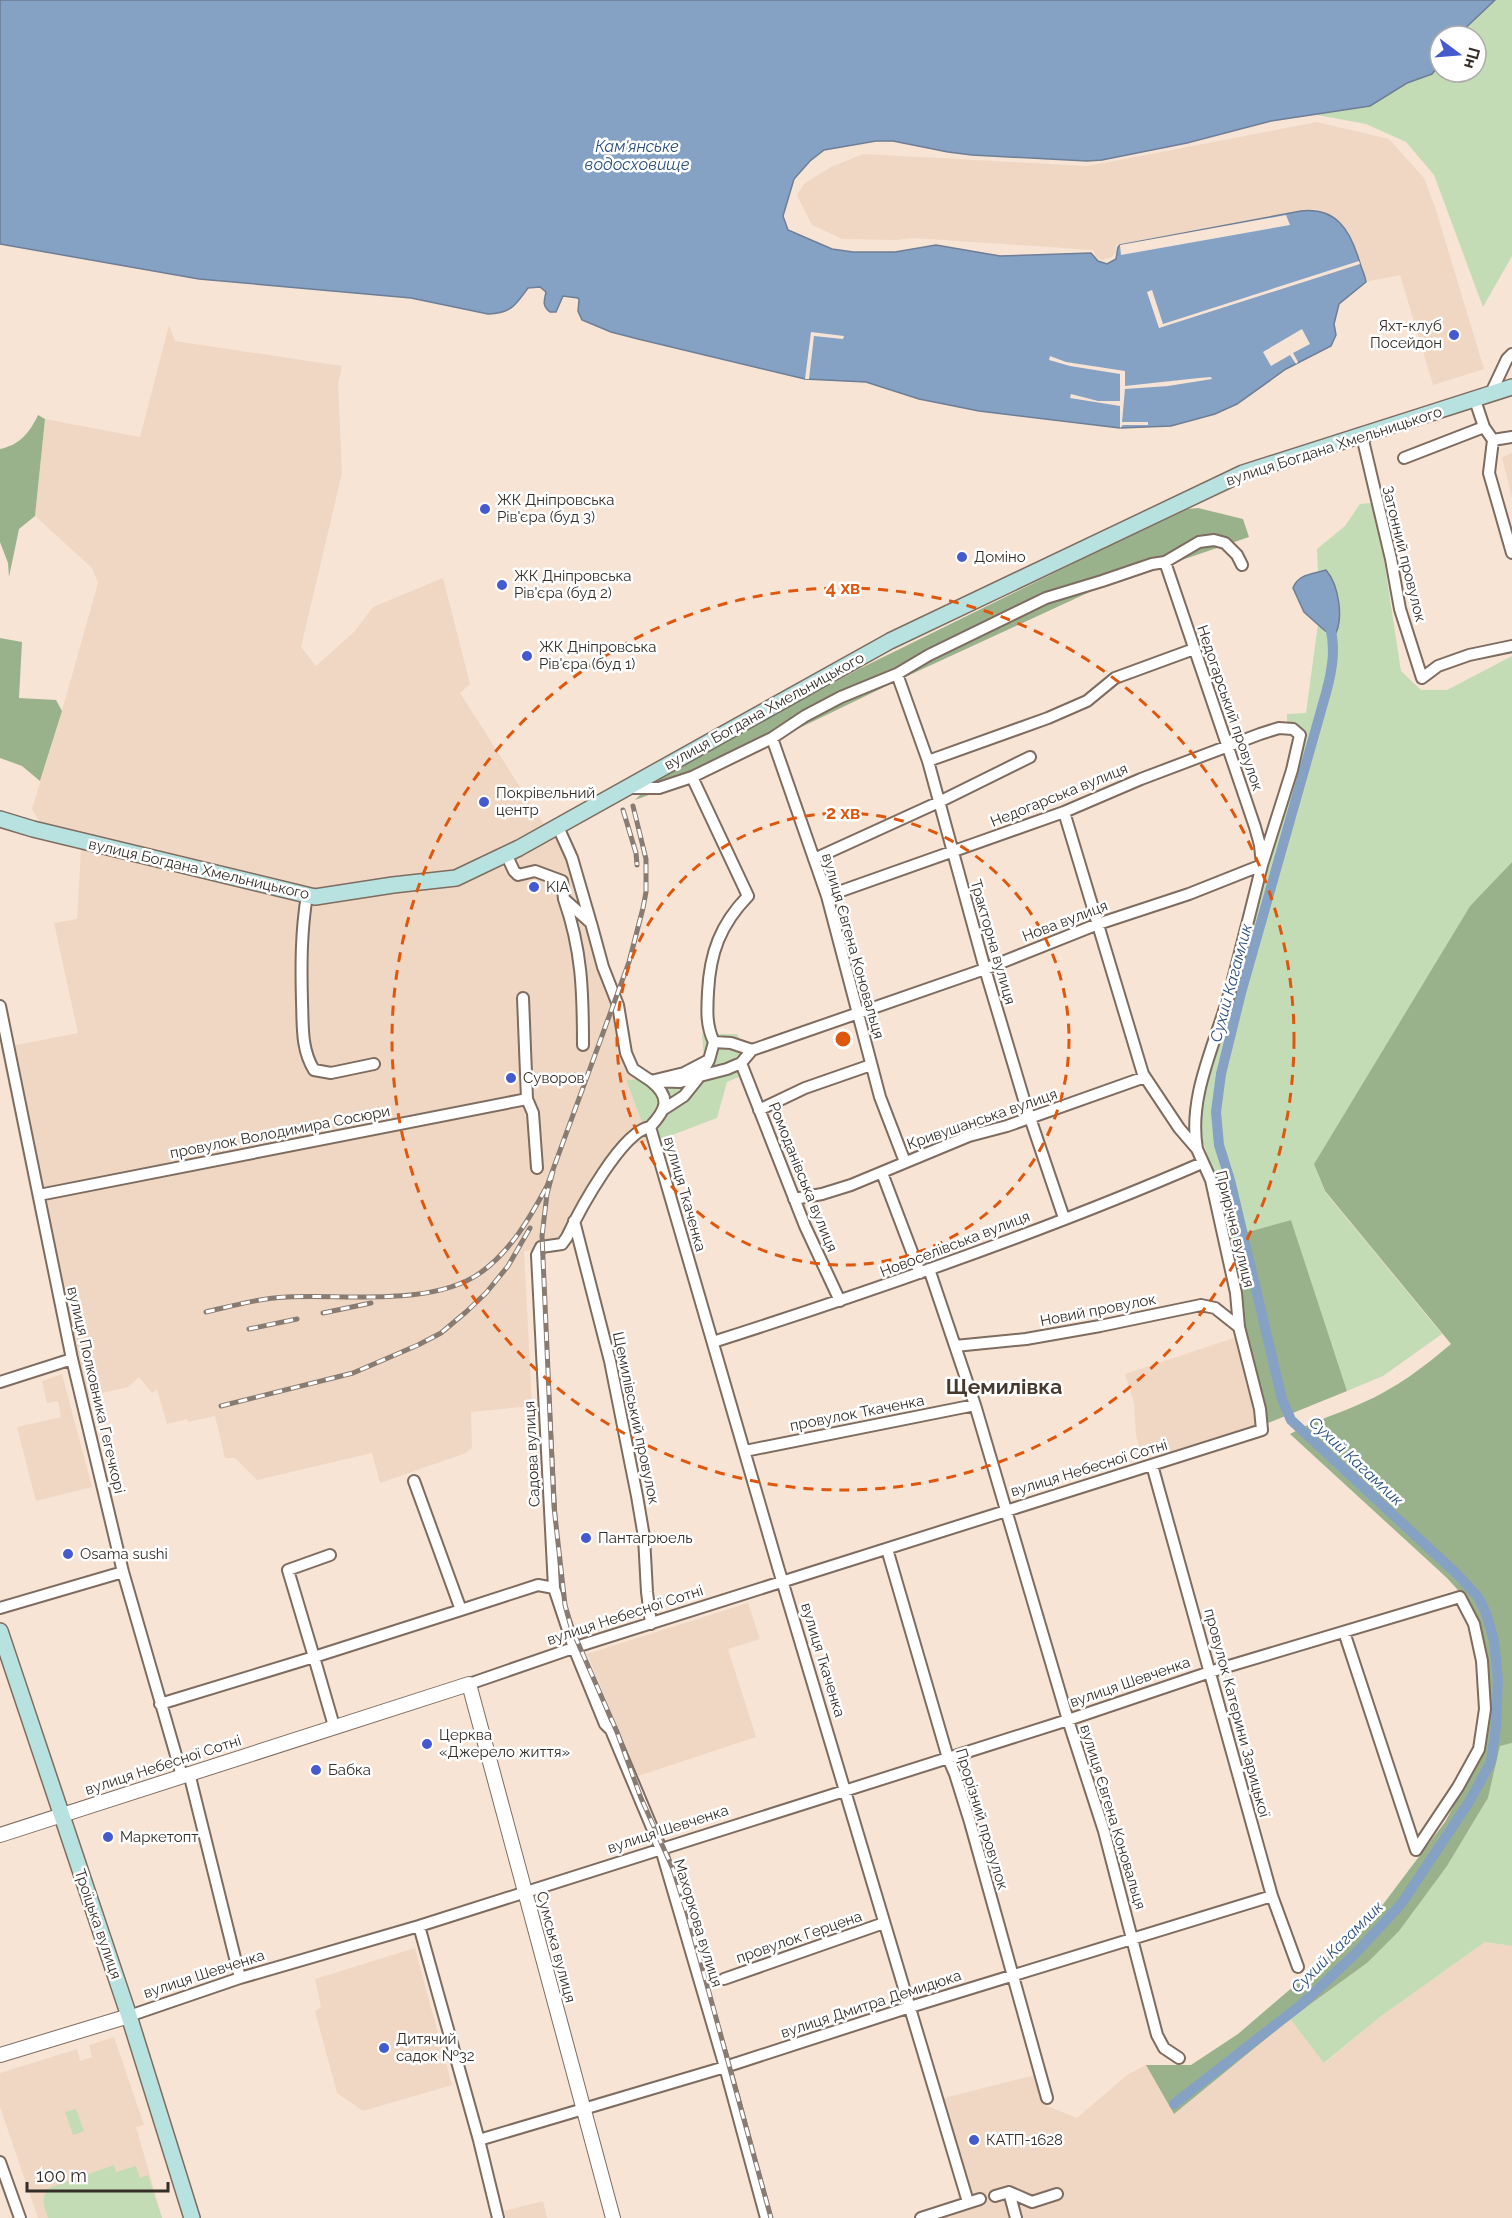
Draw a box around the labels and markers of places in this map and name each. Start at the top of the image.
place label: Яхт-клуб Посейдон [1370,317,1442,352]
marker: Яхт-клуб Посейдон [1447,328,1461,342]
place label: ЖК Дніпровська Рів'єра (буд 3) [497,491,614,526]
marker: ЖК Дніпровська Рів'єра (буд 3) [478,502,492,516]
place label: Доміно [974,548,1026,566]
marker: Доміно [955,550,969,564]
place label: ЖК Дніпровська Рів'єра (буд 2) [514,567,631,602]
marker: ЖК Дніпровська Рів'єра (буд 2) [495,578,509,592]
place label: ЖК Дніпровська Рів'єра (буд 1) [539,638,656,673]
marker: ЖК Дніпровська Рів'єра (буд 1) [520,649,534,663]
place label: Покрівельний центр [496,784,595,819]
marker: Покрівельний центр [477,795,491,809]
place label: KIA [546,878,570,896]
marker: KIA [527,880,541,894]
centre of rings [833,1029,853,1049]
place label: Суворов [523,1069,585,1087]
marker: Суворов [504,1071,518,1085]
place label: Пантагрюель [598,1529,693,1547]
marker: Пантагрюель [579,1531,593,1545]
place label: Osama sushi [80,1545,168,1563]
marker: Osama sushi [61,1547,75,1561]
place label: Церква «Джерело життя» [439,1726,570,1761]
marker: Церква «Джерело життя» [420,1737,434,1751]
place label: Бабка [328,1761,371,1779]
marker: Бабка [309,1763,323,1777]
place label: Маркетопт [120,1828,198,1846]
marker: Маркетопт [101,1830,115,1844]
place label: Дитячий садок №32 [396,2030,475,2065]
marker: Дитячий садок №32 [377,2041,391,2055]
place label: КАТП-1628 [986,2131,1063,2149]
marker: КАТП-1628 [967,2133,981,2147]

